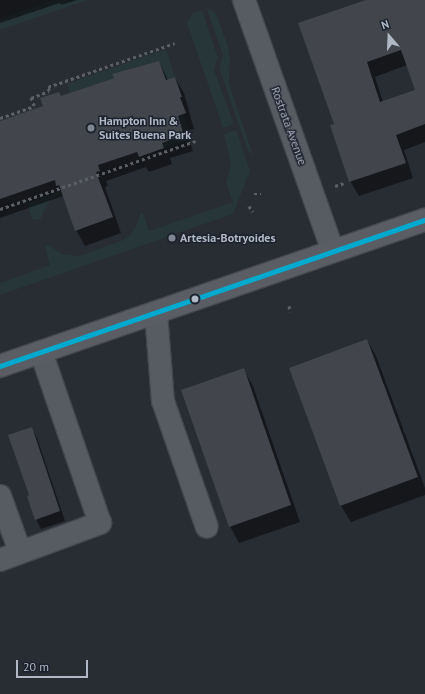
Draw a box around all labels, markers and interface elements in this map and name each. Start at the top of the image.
north arrow [369,16,409,56]
text: N [379,17,391,32]
street label: Rostrata Avenue [268,85,310,167]
place label: Hampton Inn & Suites Buena Park [99,114,191,142]
marker: Hampton Inn & Suites Buena Park [86,123,96,133]
place label: Artesia-Botryoides [180,231,276,245]
marker: Artesia-Botryoides [167,233,177,243]
unlabelled marker [190,294,200,304]
scale bar [18,652,90,678]
text: 20 m [23,659,49,674]

